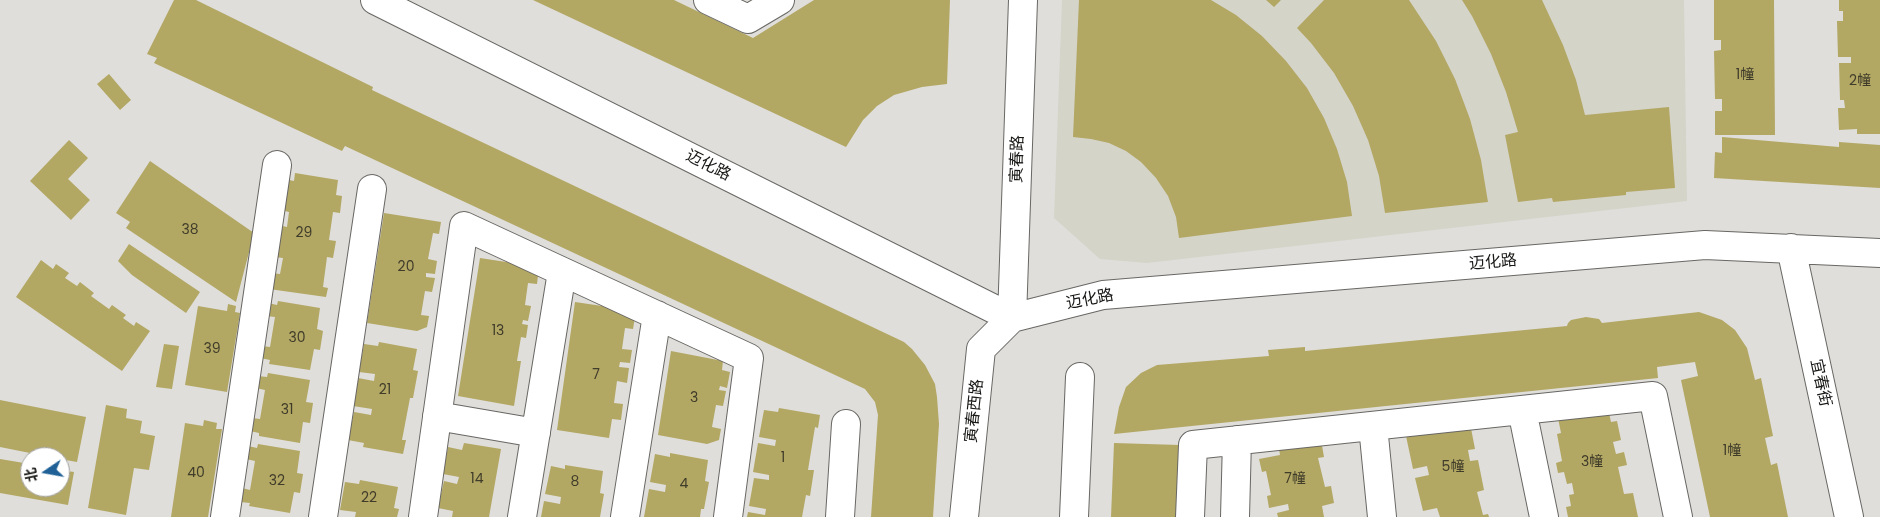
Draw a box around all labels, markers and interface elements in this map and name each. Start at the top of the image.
house number: 1幢 [1736,67,1754,83]
house number: 2幢 [1849,73,1871,89]
street label: 寅春路 [1008,135,1028,183]
street label: 迈化路 [682,147,734,185]
house number: 38 [181,222,199,238]
house number: 29 [296,225,312,241]
street label: 迈化路 [1468,251,1518,275]
house number: 20 [398,259,414,275]
street label: 迈化路 [1065,286,1115,314]
house number: 13 [492,323,504,339]
house number: 30 [288,330,306,346]
house number: 39 [203,341,221,357]
street label: 宜春街 [1806,358,1834,408]
house number: 7 [592,367,600,383]
street label: 寅春西路 [962,378,988,444]
house number: 21 [379,382,391,398]
house number: 3 [690,390,698,406]
house number: 31 [281,402,293,418]
house number: 1幢 [1723,443,1741,459]
north arrow [20,447,70,497]
house number: 1 [781,450,785,466]
house number: 3幢 [1581,454,1603,470]
house number: 5幢 [1442,459,1464,475]
house number: 40 [187,465,205,481]
text: 北 [20,466,43,484]
house number: 14 [470,471,484,487]
house number: 7幢 [1284,471,1306,487]
house number: 32 [269,473,285,489]
house number: 8 [571,474,579,490]
house number: 4 [680,476,688,492]
house number: 22 [361,490,377,506]

